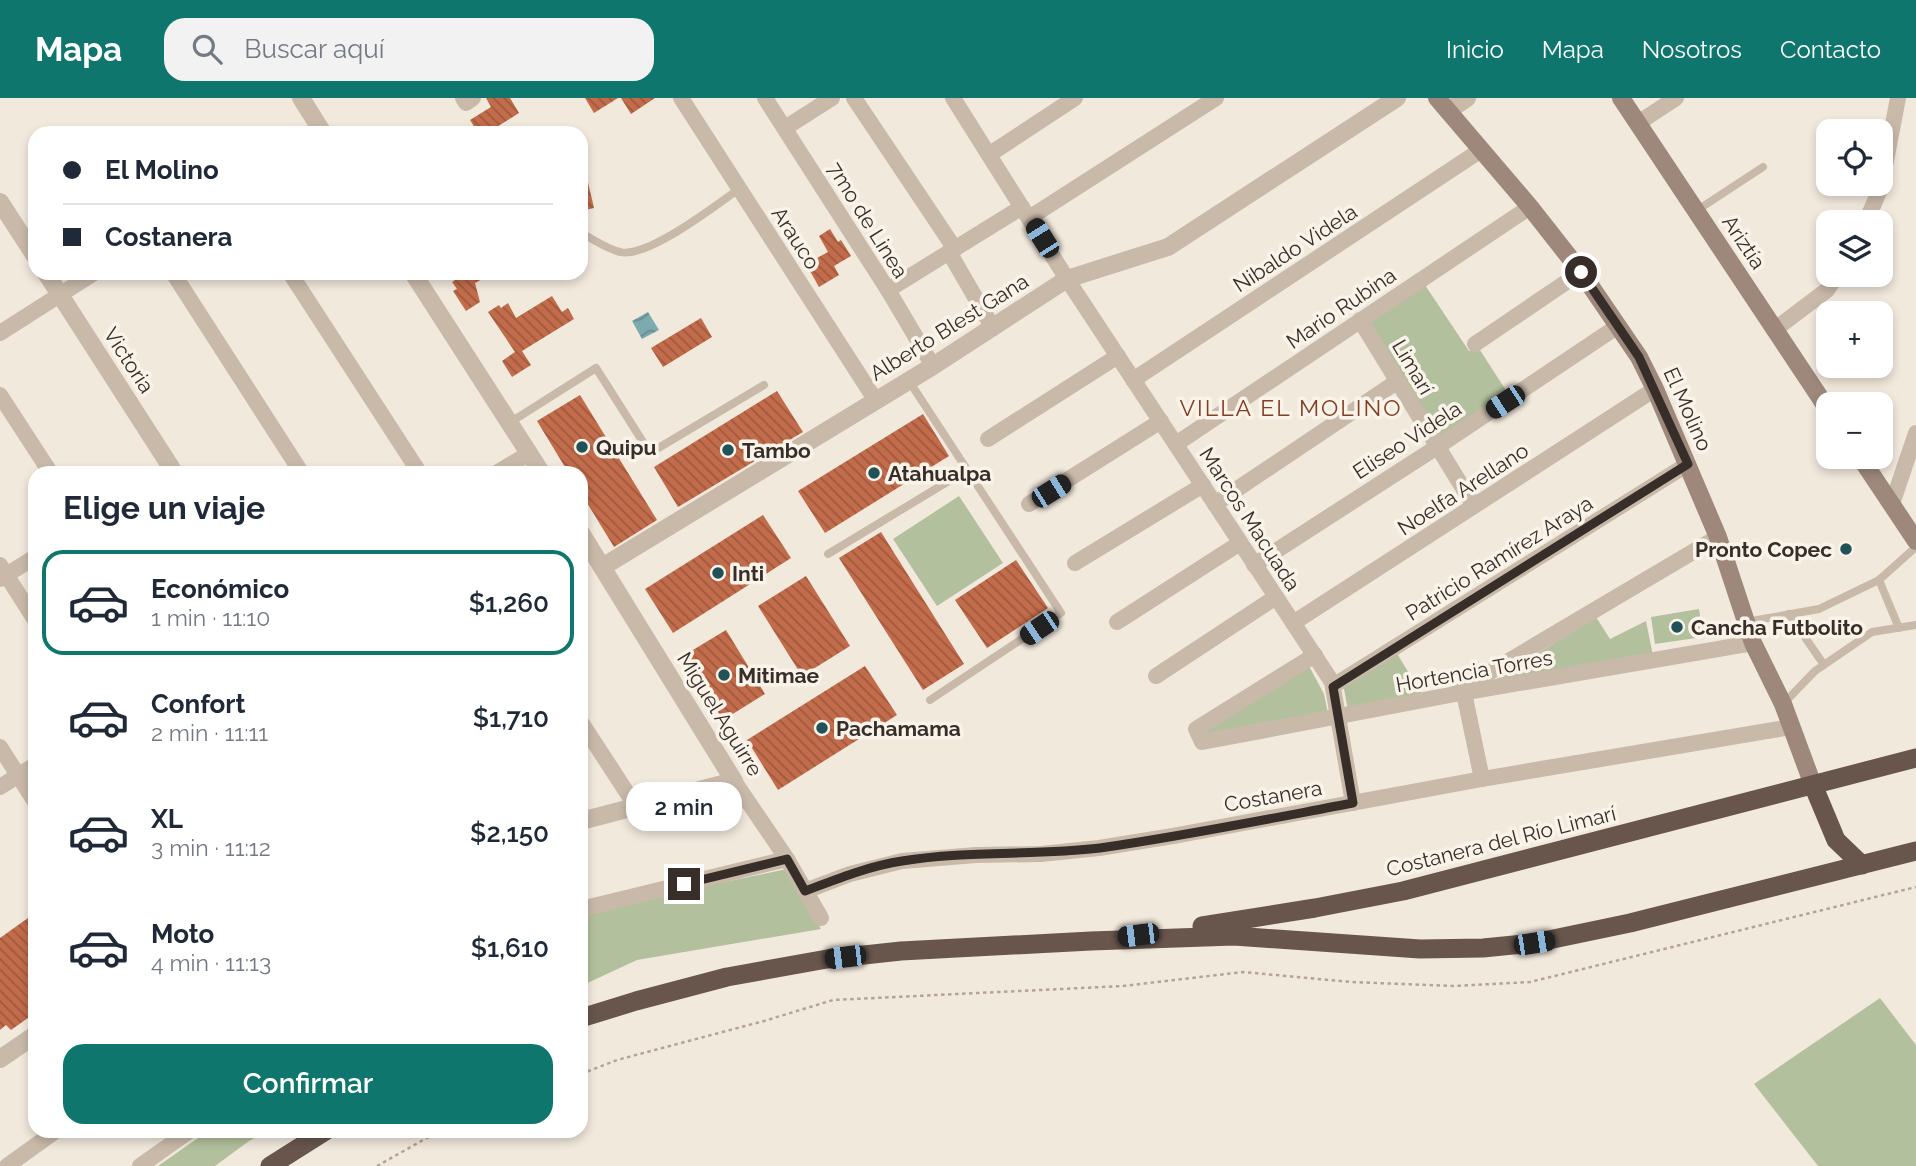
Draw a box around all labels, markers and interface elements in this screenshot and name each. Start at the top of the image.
search box [164,18,654,81]
text: Mapa [35,30,122,69]
icon: search [188,30,226,68]
text: Buscar aquí [244,34,384,64]
text: Inicio [1446,35,1504,64]
text: Mapa [1542,35,1604,64]
text: Nosotros [1642,35,1742,64]
text: Contacto [1780,35,1881,64]
map controls [1816,119,1893,469]
button: locate [1816,119,1893,196]
text: El Molino [105,155,219,185]
street label: 7mo de Linea [822,157,914,283]
street label: Nibaldo Videla [1228,199,1362,297]
street label: Arauco [767,202,825,274]
street label: Ariztía [1717,210,1771,274]
button: layers [1816,210,1893,287]
car [1022,215,1063,261]
text: Costanera [105,222,232,252]
route start [1565,256,1597,288]
street label: Mario Rubina [1281,262,1401,354]
street label: Alberto Blest Gana [865,268,1033,386]
button: + [1816,301,1893,378]
street label: Victoria [99,323,159,397]
street label: Limarí [1387,335,1439,399]
street label: El Molino [1658,363,1718,455]
car [1482,382,1529,422]
button: − [1816,392,1893,469]
district label: VILLA EL MOLINO [1179,394,1403,421]
street label: Eliseo Videla [1348,396,1466,484]
place label: Quipu [596,435,657,460]
street label: Noelfa Arellano [1393,437,1533,541]
place label: Tambo [742,438,811,463]
marker: Quipu [574,439,590,455]
marker: Tambo [720,442,736,458]
street label: Marcos Macuada [1194,443,1306,595]
place label: Atahualpa [888,461,991,486]
marker: Atahualpa [866,465,882,481]
car [1028,471,1075,511]
text: Elige un viaje [63,489,265,526]
street label: Patricio Ramírez Araya [1401,490,1597,626]
place label: Pronto Copec [1695,537,1832,562]
marker: Pronto Copec [1838,541,1854,557]
place label: Inti [732,561,764,586]
marker: Inti [710,565,726,581]
icon: car [67,571,130,634]
text: Económico [151,574,289,604]
text: $1,260 [469,588,549,618]
text: 1 min · 11:10 [151,604,270,631]
car [1016,608,1063,648]
place label: Cancha Futbolito [1691,615,1863,640]
marker: Cancha Futbolito [1669,619,1685,635]
street label: Hortencia Torres [1394,645,1554,697]
street label: Miguel Aguirre [672,648,768,780]
place label: Mitimae [738,663,820,688]
marker: Mitimae [716,667,732,683]
icon: car [67,686,130,749]
text: Confort [151,689,245,719]
text: $1,710 [473,703,549,733]
place label: Pachamama [836,716,961,741]
text: 2 min · 11:11 [151,719,268,746]
marker: Pachamama [814,720,830,736]
street label: Costanera [1222,775,1324,817]
callout: 2 min [626,782,742,832]
text: 2 min [655,793,713,820]
street label: Costanera del Río Limarí [1384,800,1619,882]
icon: car [67,801,130,864]
text: XL [151,804,183,834]
text: $2,150 [470,818,549,848]
text: 3 min · 11:12 [151,834,271,861]
route end [668,868,700,900]
icon: car [67,916,130,979]
text: Moto [151,919,214,949]
car [1116,922,1161,948]
car [1512,929,1557,957]
text: $1,610 [471,933,549,963]
car [823,944,868,970]
text: 4 min · 11:13 [151,949,271,976]
button: Confirmar [63,1044,553,1124]

